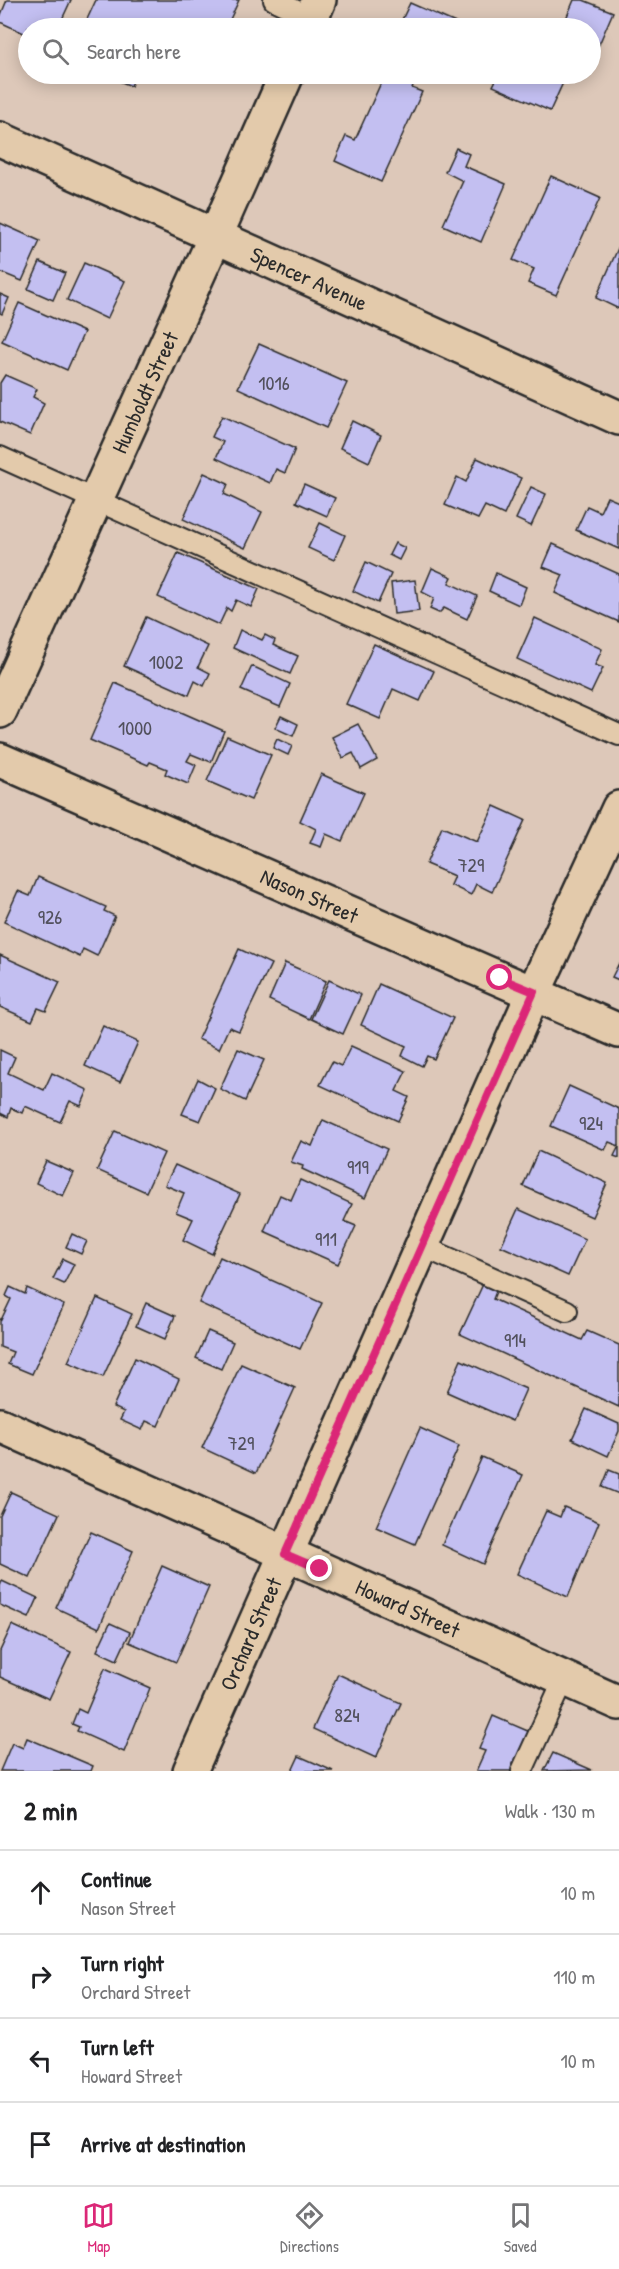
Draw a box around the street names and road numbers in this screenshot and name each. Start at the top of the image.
street label: Spencer Avenue [246,239,372,318]
street label: Humboldt Street [104,326,185,458]
street label: Nason Street [256,861,364,930]
street label: Orchard Street [213,1572,289,1695]
street label: Howard Street [351,1572,465,1645]

